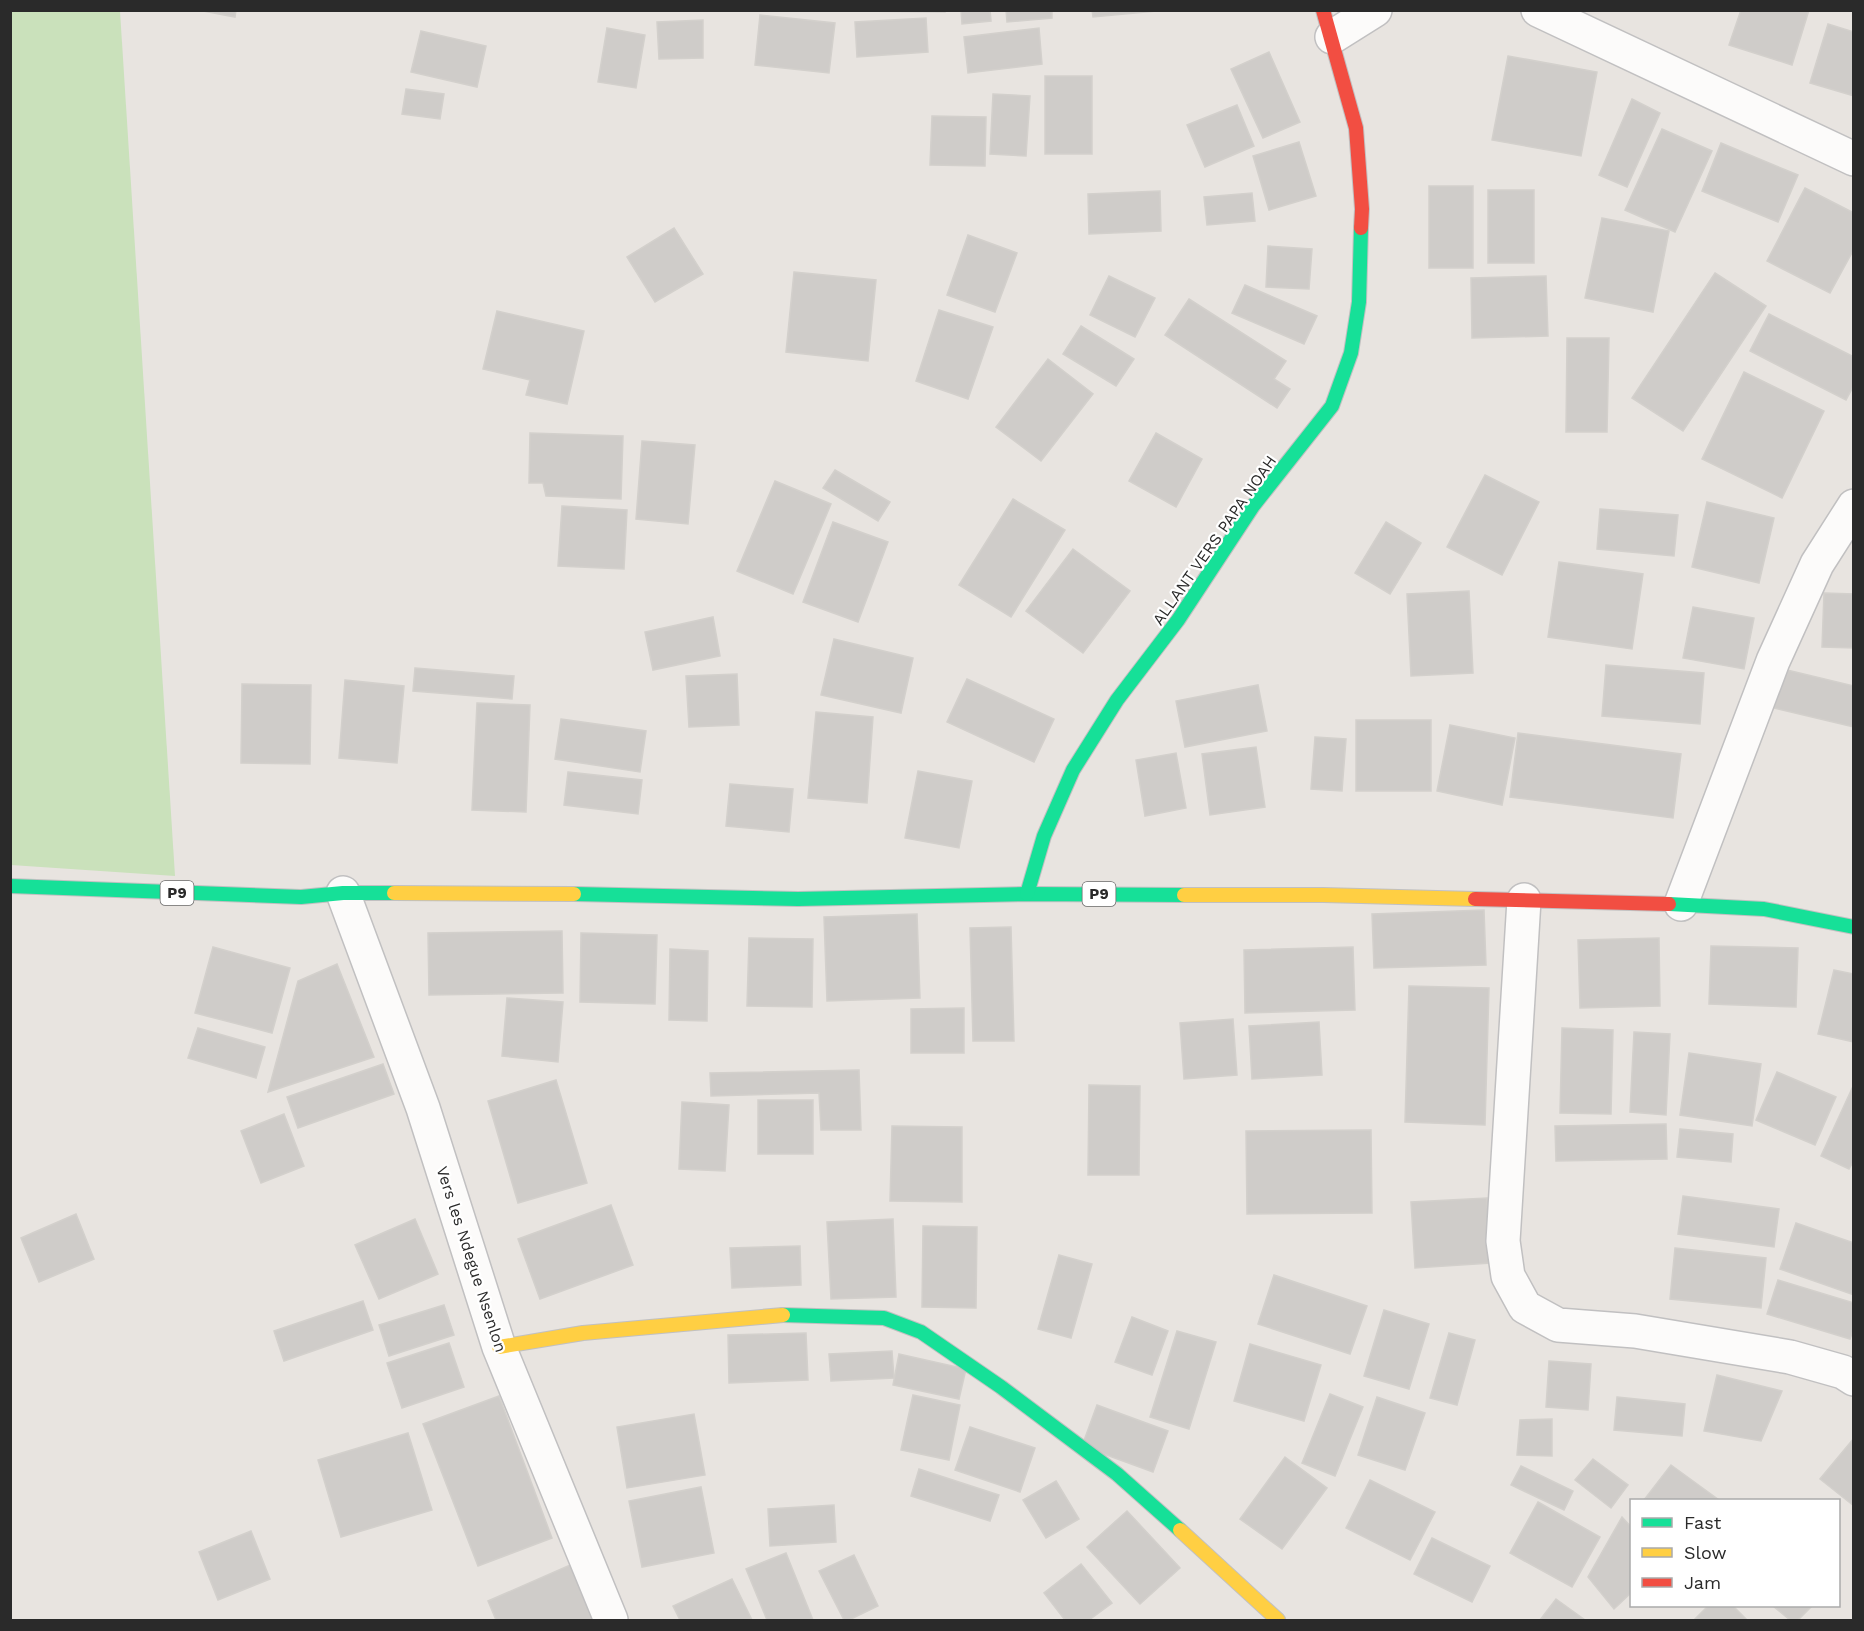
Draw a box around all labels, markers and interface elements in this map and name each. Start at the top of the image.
street label: ALLANT VERS PAPA NOAH [1149,452,1280,629]
road number: P9 [160,881,194,905]
road number: P9 [1082,882,1116,906]
street label: Vers les Ndegue Nsenlon [432,1164,511,1355]
legend [1630,1499,1840,1607]
text: Fast [1684,1512,1722,1533]
text: Slow [1684,1542,1727,1563]
text: Jam [1684,1572,1721,1593]

